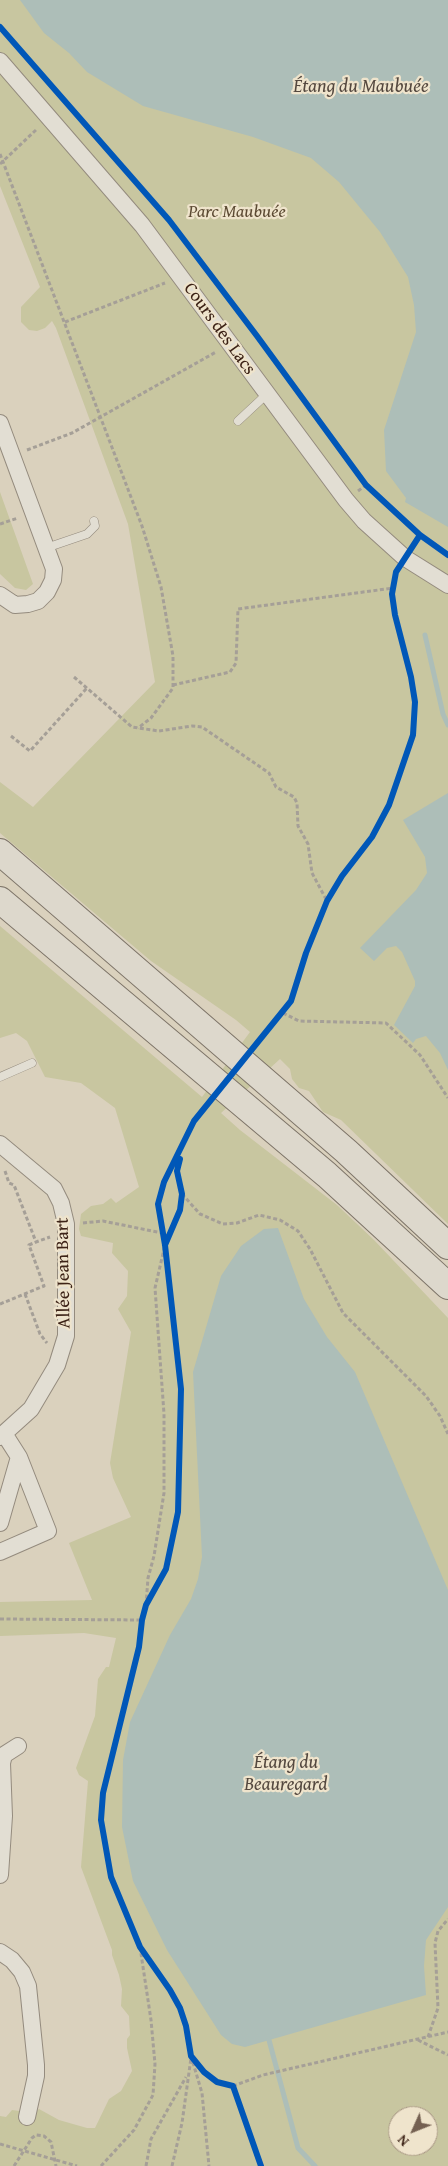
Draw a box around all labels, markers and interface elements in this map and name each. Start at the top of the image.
water label: Étang du Maubuée [293,76,429,98]
park label: Parc Maubuée [188,201,286,223]
street label: Cours des Lacs [178,279,260,379]
street label: Allée Jean Bart [52,1217,76,1329]
water label: Étang du Beauregard [244,1752,328,1796]
north arrow [388,2106,438,2156]
text: N [392,2130,413,2151]

